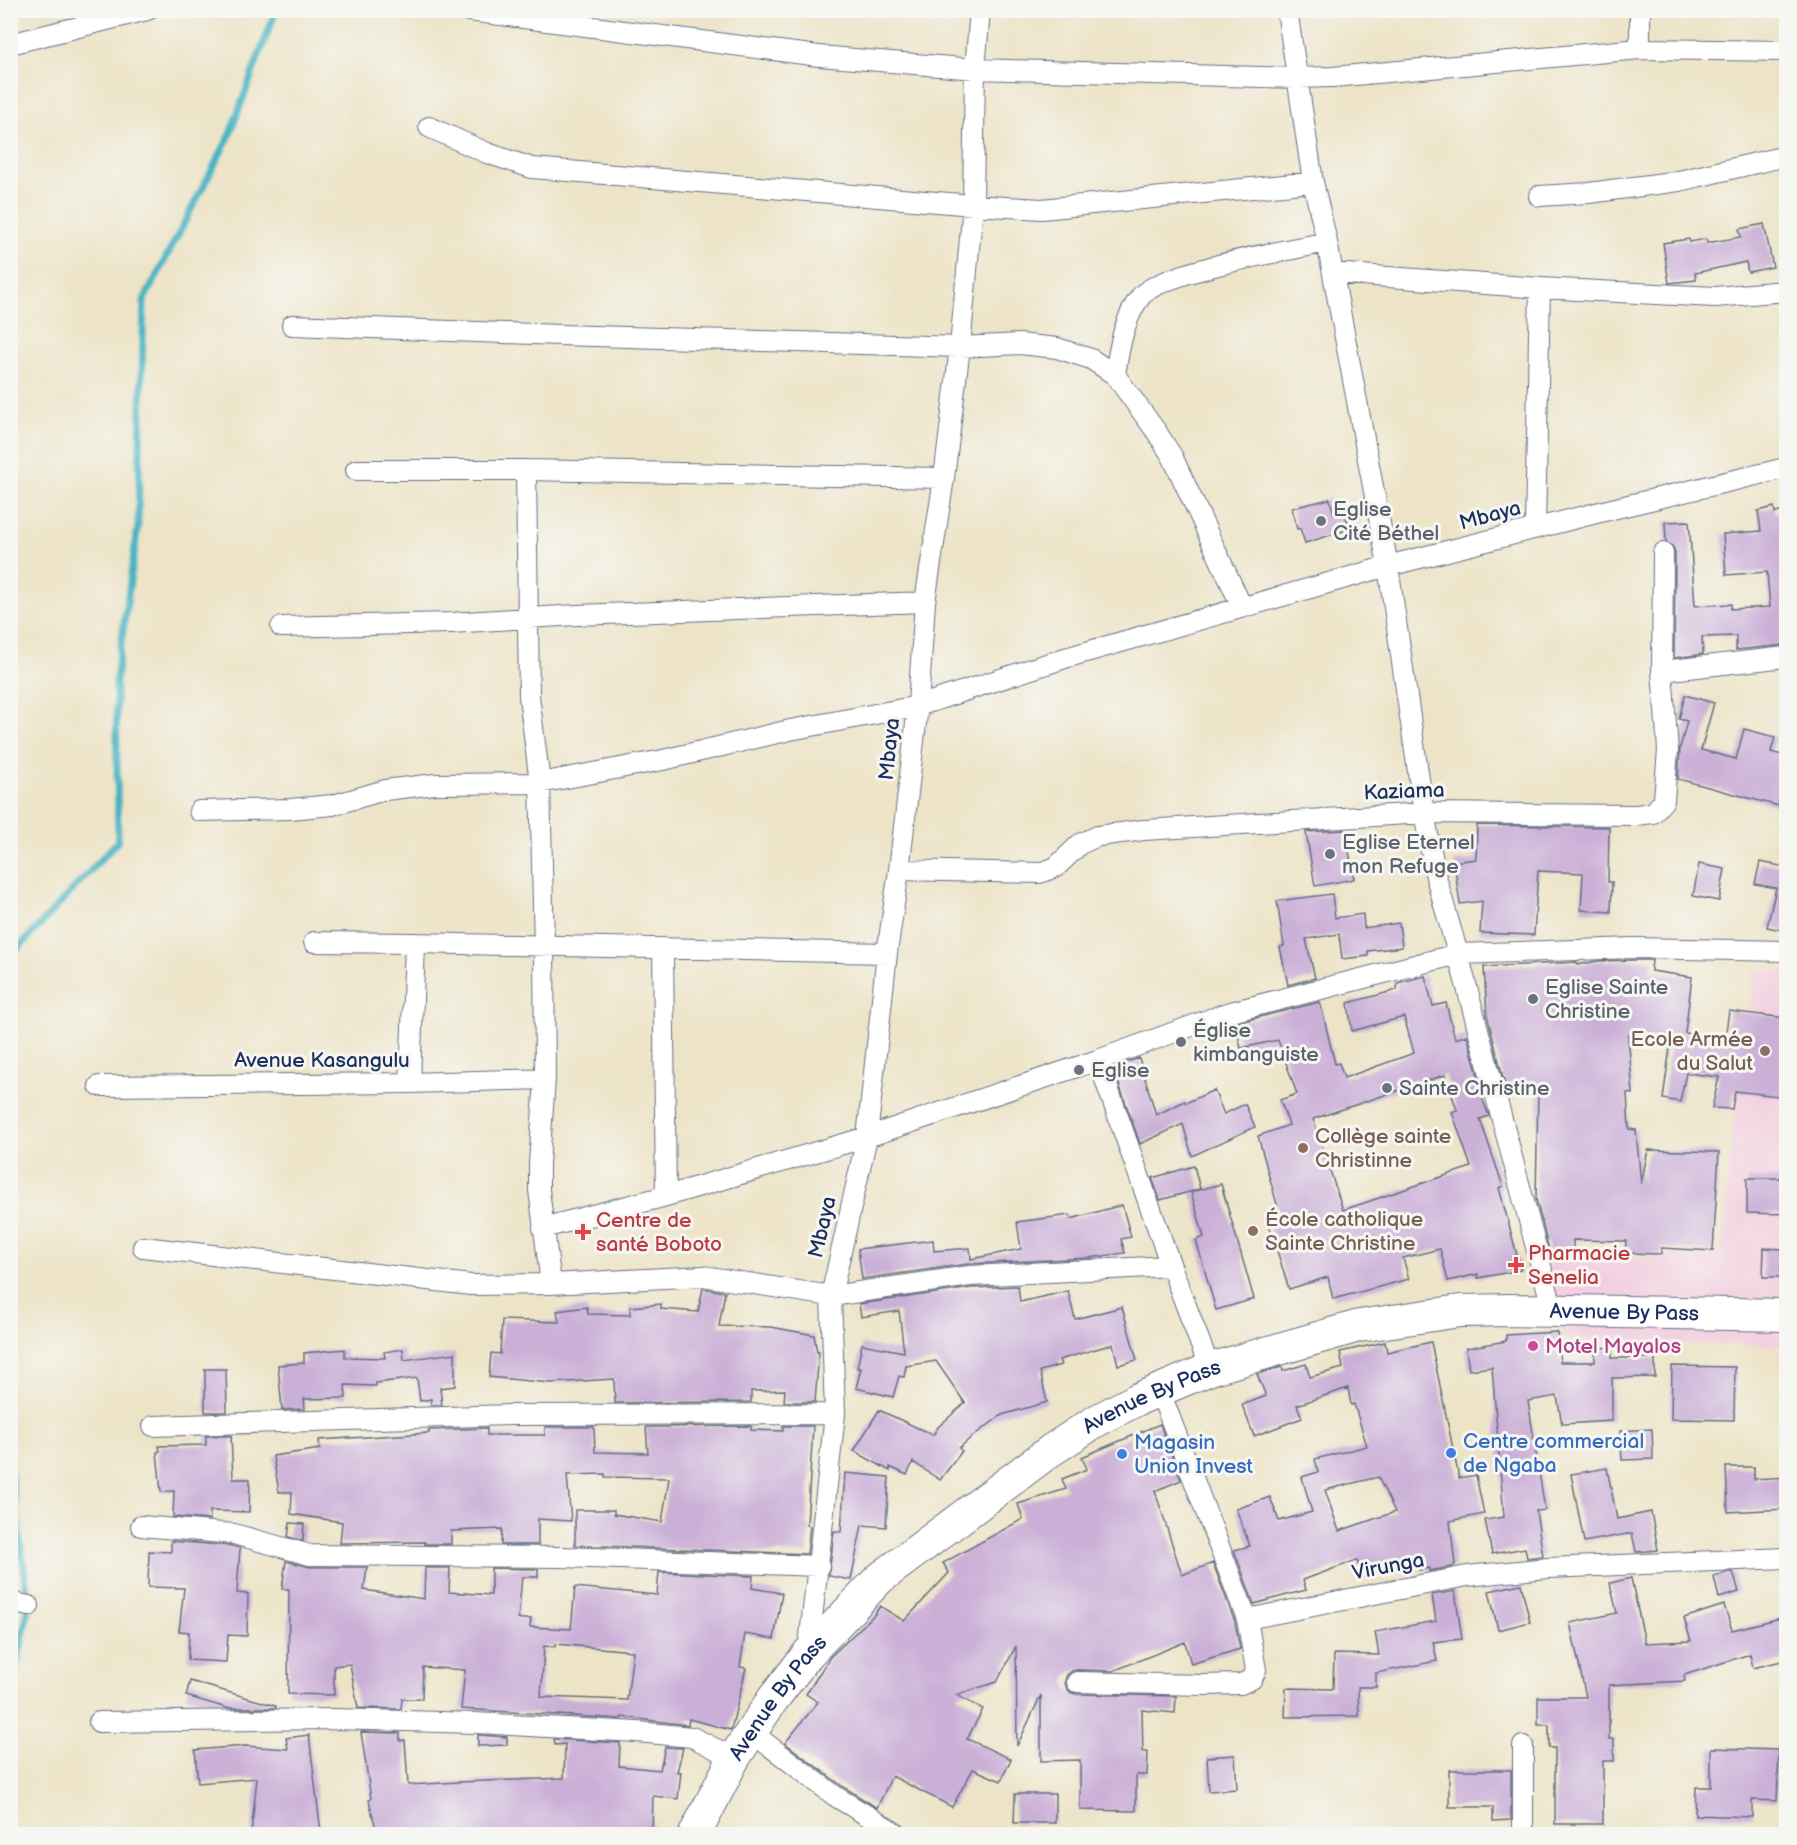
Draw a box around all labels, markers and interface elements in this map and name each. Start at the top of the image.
street label: Mbaya [1457,495,1524,536]
place label: Eglise Cité Béthel [1333,497,1439,546]
marker: Eglise Cité Béthel [1314,514,1328,528]
street label: Mbaya [874,717,905,782]
street label: Kaziama [1363,778,1445,805]
place label: Eglise Eternel mon Refuge [1342,830,1475,879]
marker: Eglise Eternel mon Refuge [1323,847,1337,861]
place label: Eglise Sainte Christine [1545,975,1668,1024]
marker: Eglise Sainte Christine [1526,992,1540,1006]
place label: Église kimbanguiste [1193,1018,1319,1067]
place label: Ecole Armée du Salut [1631,1027,1754,1076]
marker: Église kimbanguiste [1174,1035,1188,1049]
marker: Ecole Armée du Salut [1758,1044,1772,1058]
street label: Avenue Kasangulu [234,1048,410,1073]
place label: Eglise [1091,1058,1149,1083]
marker: Eglise [1072,1063,1086,1077]
place label: Sainte Christine [1399,1076,1549,1101]
marker: Sainte Christine [1380,1081,1394,1095]
place label: Collège sainte Christinne [1315,1124,1451,1173]
marker: Collège sainte Christinne [1296,1141,1310,1155]
street label: Mbaya [803,1194,842,1260]
place label: École catholique Sainte Christine [1265,1207,1423,1256]
place label: Centre de santé Boboto [596,1208,722,1257]
marker: Centre de santé Boboto [574,1223,592,1241]
marker: École catholique Sainte Christine [1246,1224,1260,1238]
place label: Pharmacie Senelia [1528,1241,1630,1290]
marker: Pharmacie Senelia [1509,1258,1523,1272]
street label: Avenue By Pass [1549,1299,1699,1326]
place label: Motel Mayalos [1545,1334,1681,1359]
marker: Motel Mayalos [1526,1339,1540,1353]
street label: Avenue By Pass [1078,1355,1224,1439]
place label: Centre commercial de Ngaba [1463,1429,1644,1478]
place label: Magasin Union Invest [1134,1430,1254,1479]
marker: Centre commercial de Ngaba [1444,1446,1458,1460]
marker: Magasin Union Invest [1115,1447,1129,1461]
street label: Virunga [1350,1547,1426,1586]
street label: Avenue By Pass [724,1630,832,1765]

